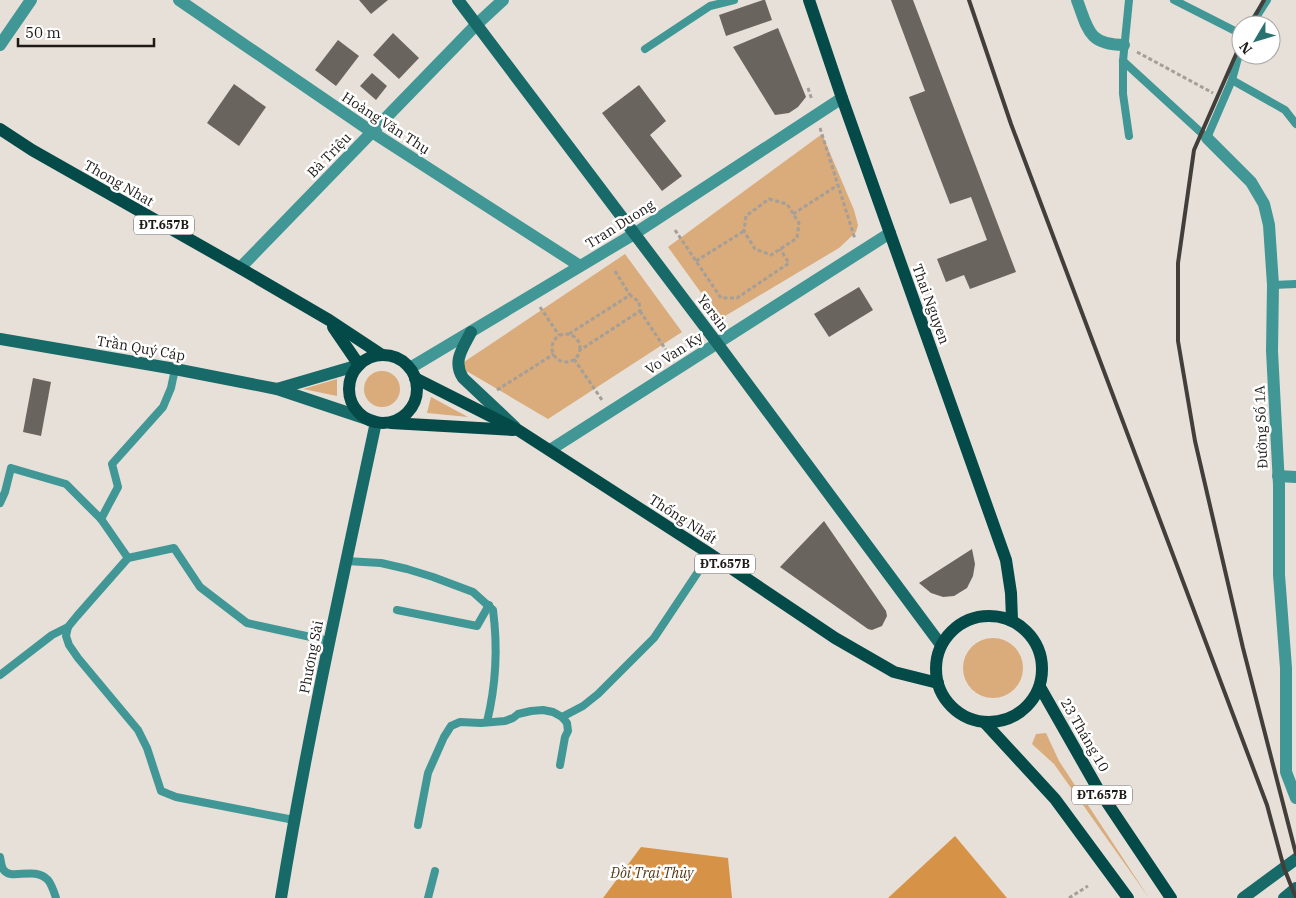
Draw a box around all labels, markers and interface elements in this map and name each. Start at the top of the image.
scale bar [18,15,154,47]
north arrow [1231,15,1281,65]
text: 50 m [25,23,61,42]
text: N [1235,38,1256,58]
street label: Hoàng Văn Thụ [339,88,434,158]
street label: Bà Triệu [303,128,355,181]
street label: Thong Nhat [81,156,157,210]
street label: Tran Duong [582,196,658,252]
road number: ĐT.657B [134,216,194,234]
street label: Thai Nguyen [908,261,954,347]
street label: Yersin [693,291,733,335]
street label: Vo Van Ky [642,327,707,378]
street label: Trần Quý Cáp [95,331,187,365]
street label: Đường Số 1A [1251,385,1271,469]
street label: Thống Nhất [646,490,721,548]
road number: ĐT.657B [695,554,755,574]
street label: Phương Sài [295,619,327,695]
street label: 23 Tháng 10 [1057,695,1113,775]
road number: ĐT.657B [1072,786,1132,804]
park label: Đồi Trại Thủy [610,864,695,882]

